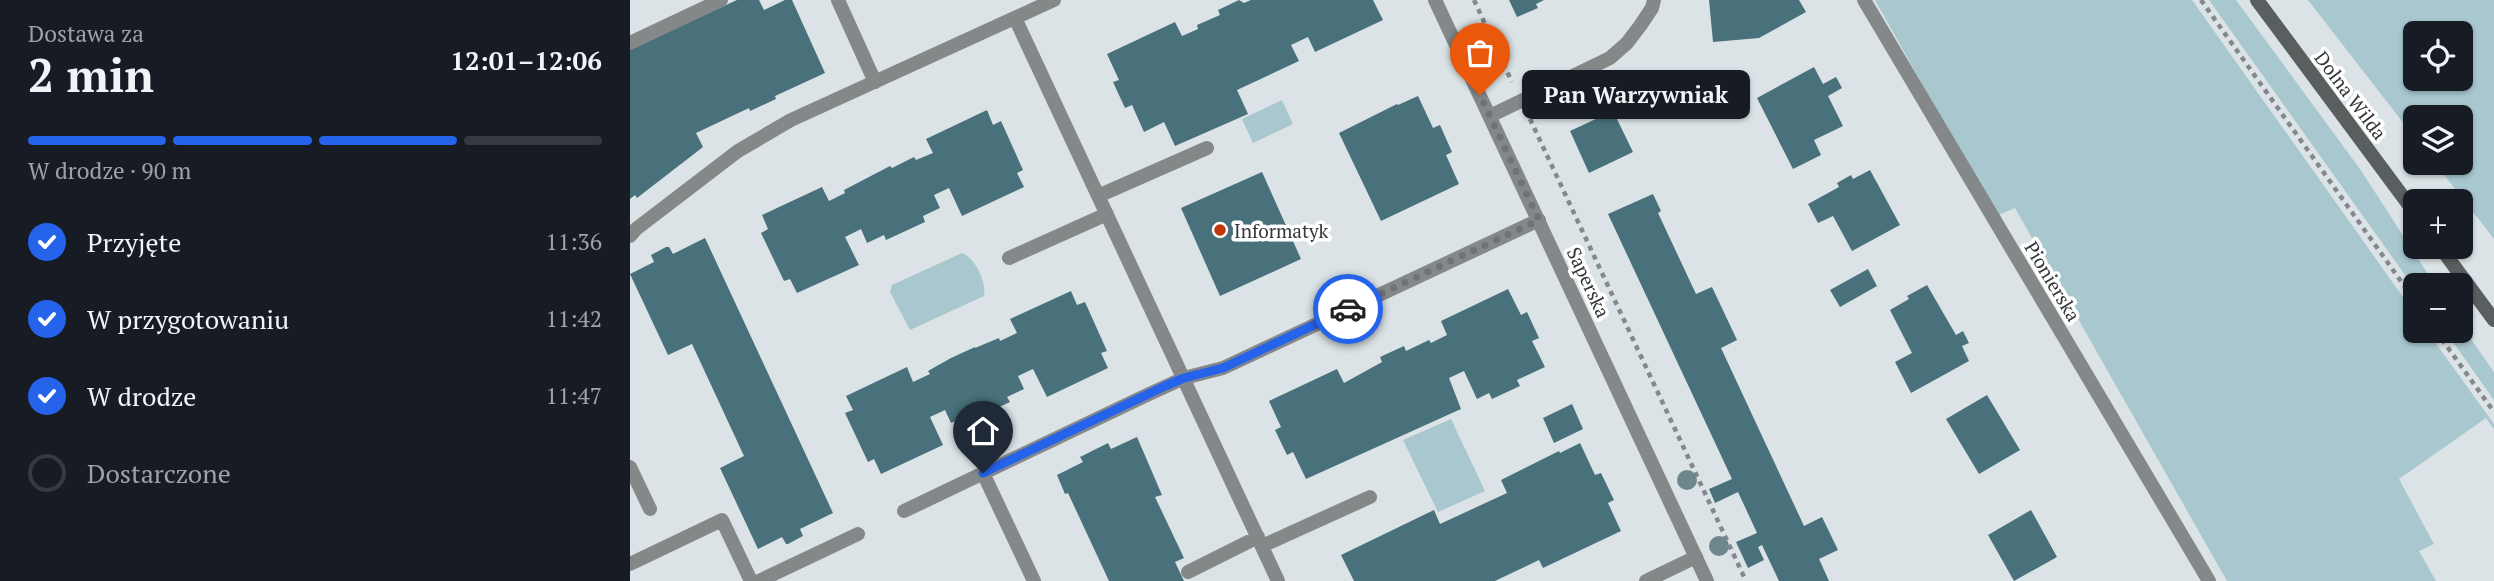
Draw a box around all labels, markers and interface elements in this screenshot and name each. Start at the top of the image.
text: Dostawa za [28,18,144,49]
map controls [2403,21,2473,343]
button: locate [2403,21,2473,91]
pin [1450,23,1510,95]
icon: bag [1461,34,1499,72]
text: 12:01–12:06 [450,43,602,77]
text: 2 min [28,44,154,105]
street label: Dolna Wilda [2310,46,2393,145]
callout: Pan Warzywniak [1522,70,1750,119]
text: Pan Warzywniak [1544,79,1728,110]
button: layers [2403,105,2473,175]
text: W drodze · 90 m [28,155,191,186]
button: + [2403,189,2473,259]
place label: Informatyk [1234,218,1329,243]
marker: Informatyk [1212,222,1228,238]
icon: check [28,223,66,261]
text: Przyjęte [87,225,181,259]
text: 11:36 [545,226,602,257]
street label: Pionierska [2019,236,2087,326]
street label: Saperska [1562,243,1616,322]
button: − [2403,273,2473,343]
courier [1313,274,1383,344]
icon: car [1329,290,1367,328]
icon: check [28,300,66,338]
text: W przygotowaniu [87,302,289,336]
text: 11:42 [545,303,602,334]
icon: check [28,377,66,415]
text: W drodze [87,379,196,413]
text: 11:47 [545,380,602,411]
pin [953,401,1013,473]
icon: home [964,412,1002,450]
text: Dostarczone [87,456,231,490]

